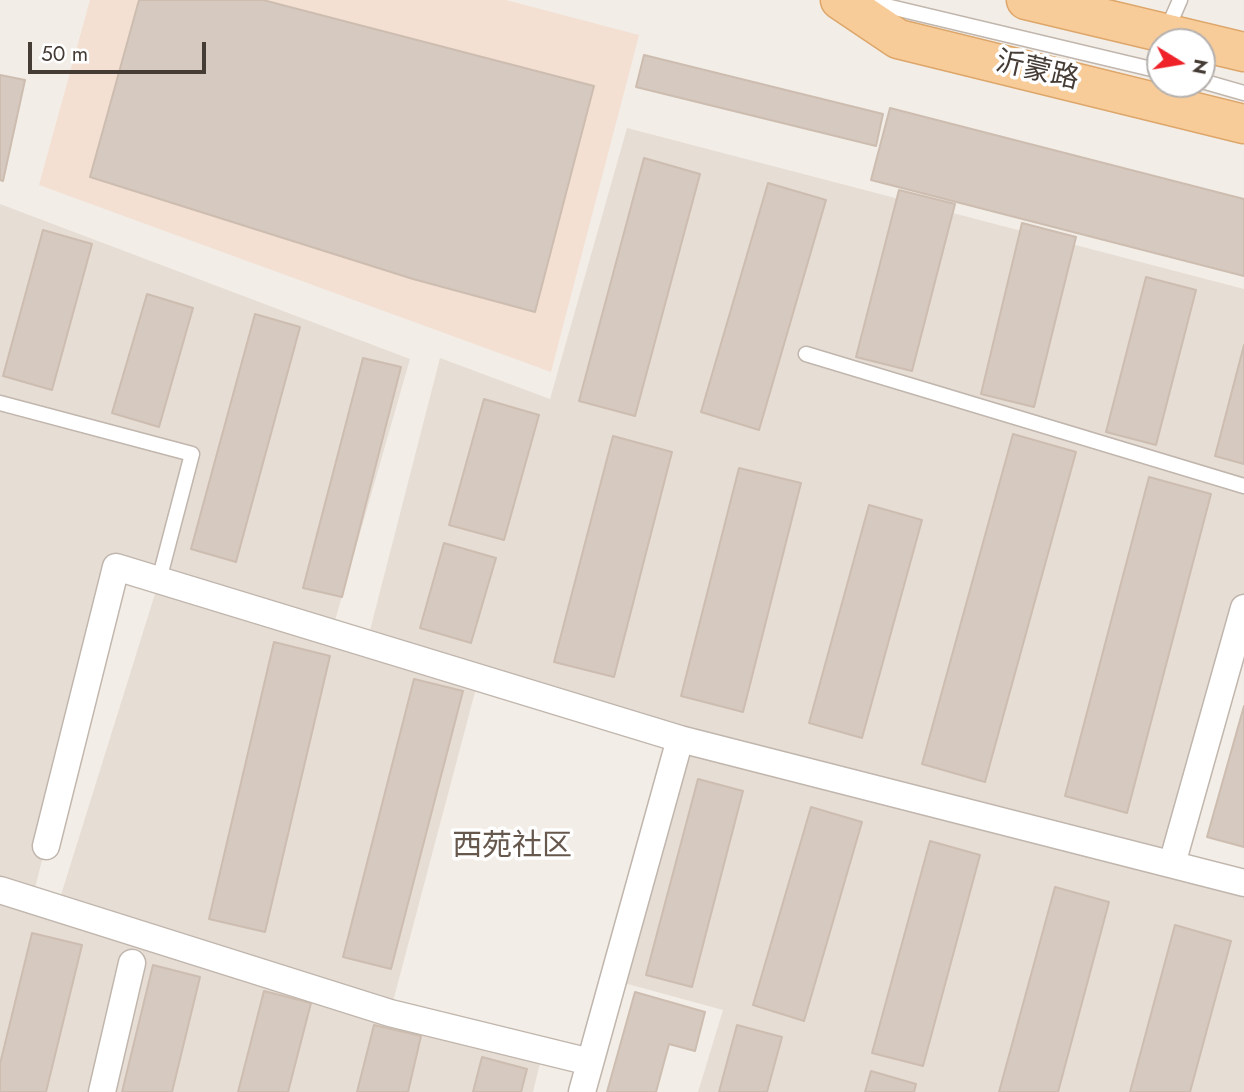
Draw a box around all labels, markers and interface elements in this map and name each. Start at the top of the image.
scale bar [32,28,210,72]
north arrow [1146,28,1216,98]
text: 50 m [41,39,88,69]
street label: 沂蒙路 [992,46,1082,98]
text: N [1185,57,1215,77]
district label: 西苑社区 [452,830,572,866]

